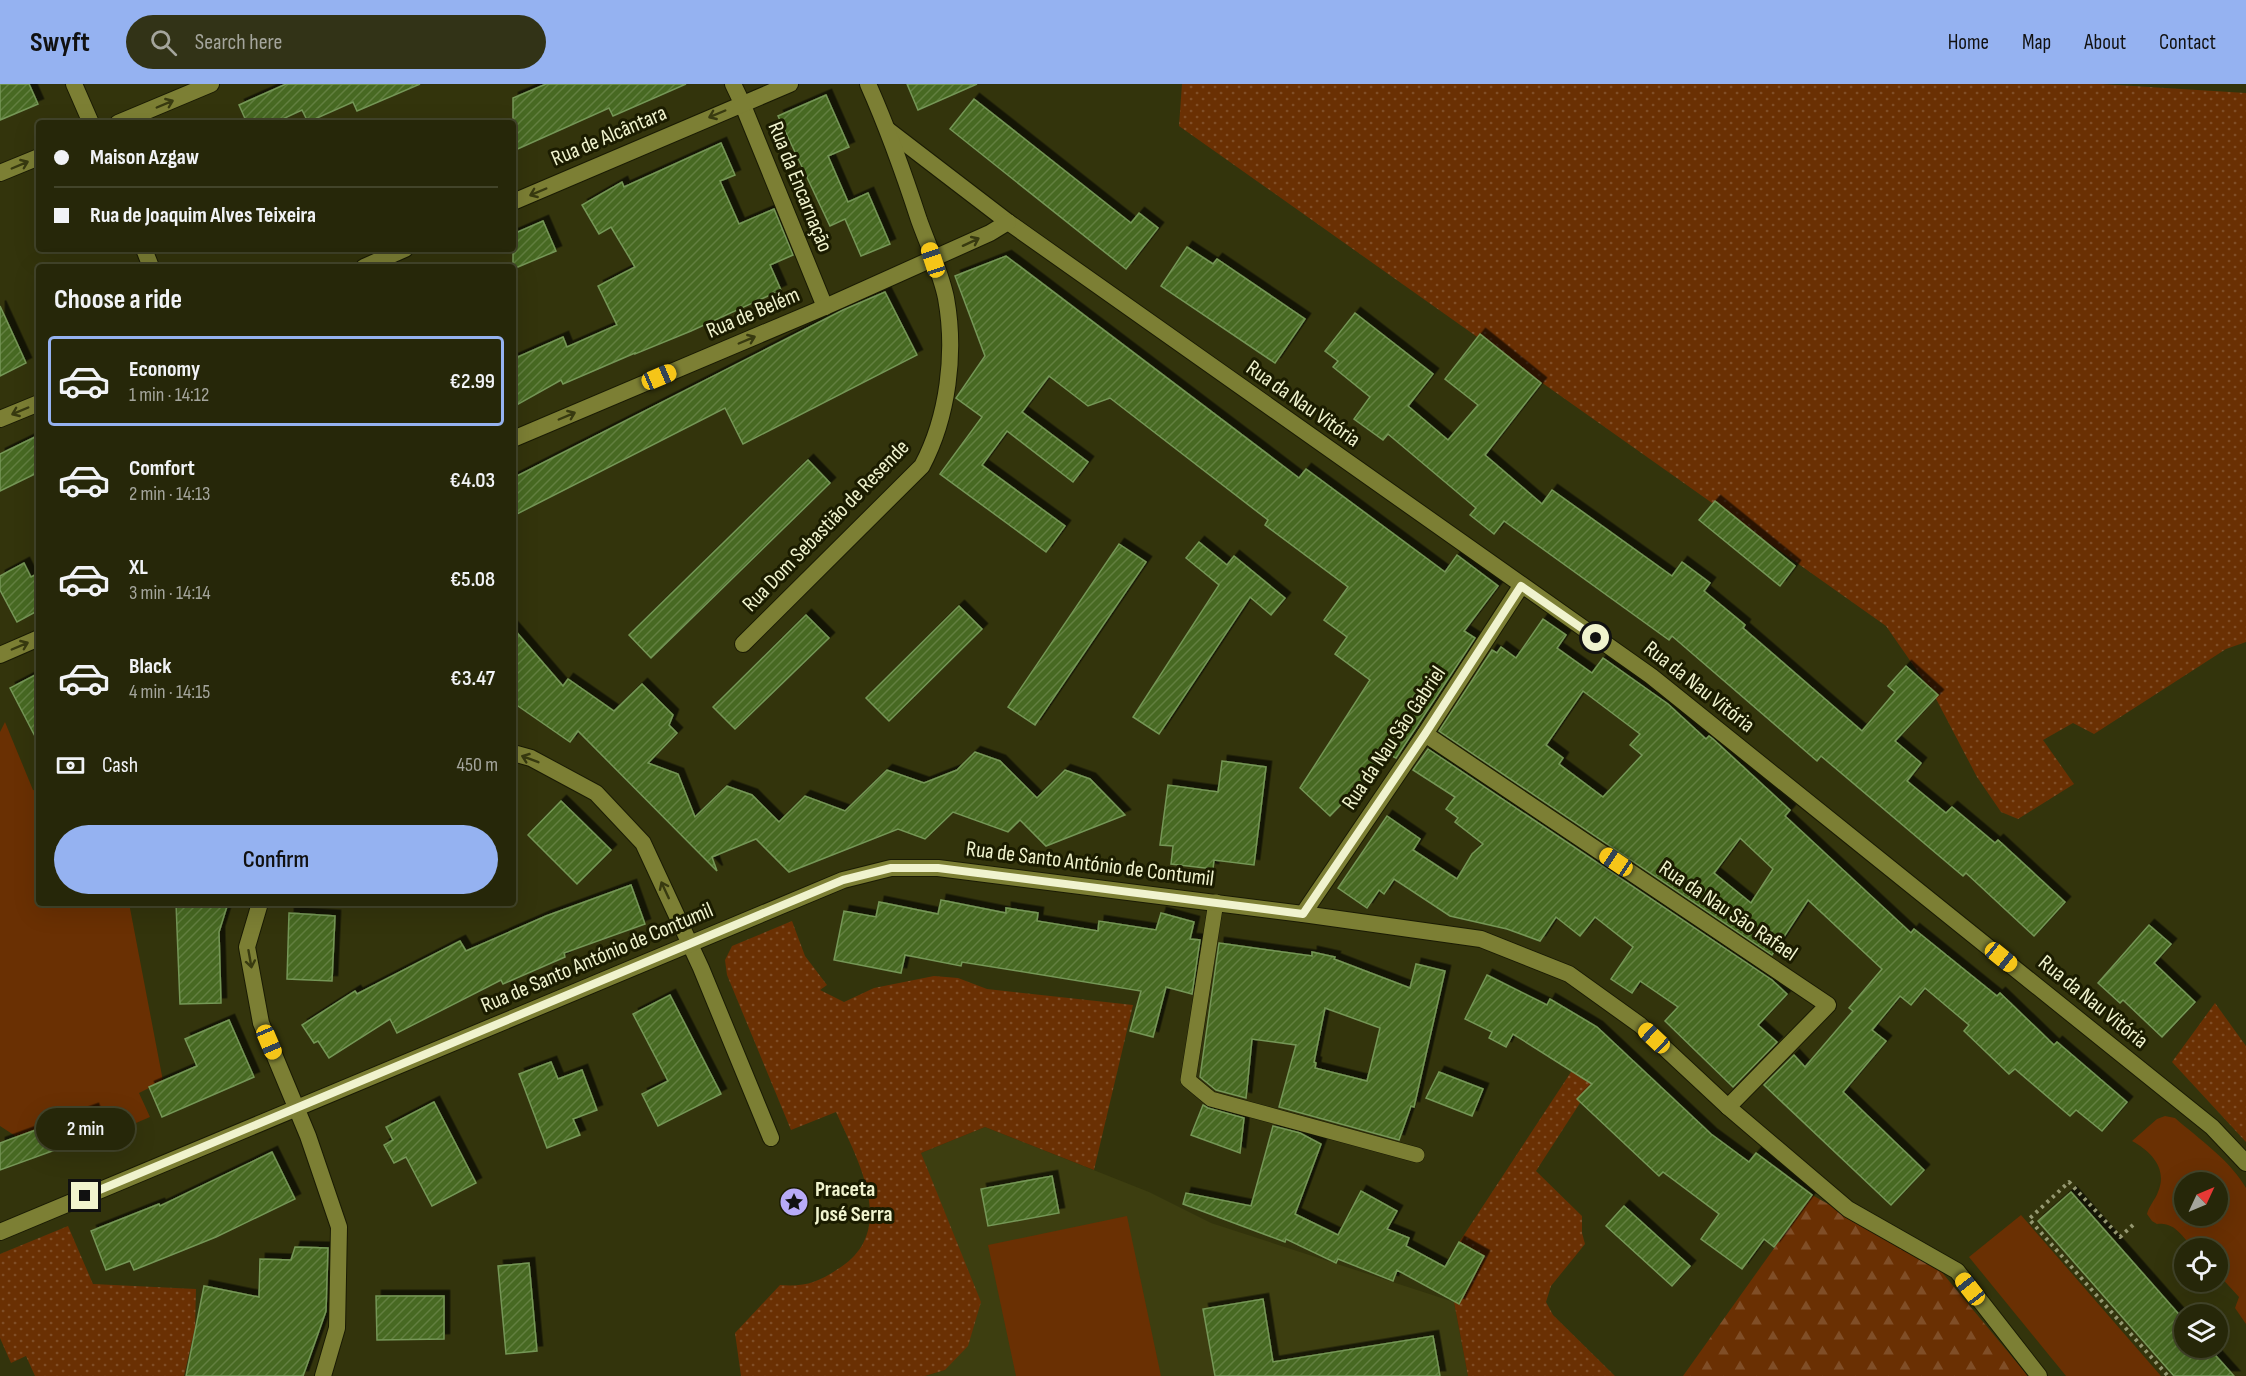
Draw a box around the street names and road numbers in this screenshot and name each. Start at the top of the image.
street label: Rua de Alcântara [547,100,671,172]
street label: Rua da Encarnação [762,118,838,256]
street label: Rua de Belém [702,281,804,345]
street label: Rua da Nau Vitória [1241,355,1365,453]
street label: Rua Dom Sebastião de Resende [737,434,915,618]
street label: Rua da Nau Vitória [1638,635,1760,739]
street label: Rua da Nau São Gabriel [1336,661,1452,815]
street label: Rua de Santo António de Contumil [964,835,1216,893]
street label: Rua da Nau São Rafael [1654,855,1802,967]
street label: Rua de Santo António de Contumil [477,897,717,1019]
street label: Rua da Nau Vitória [2033,950,2153,1054]

